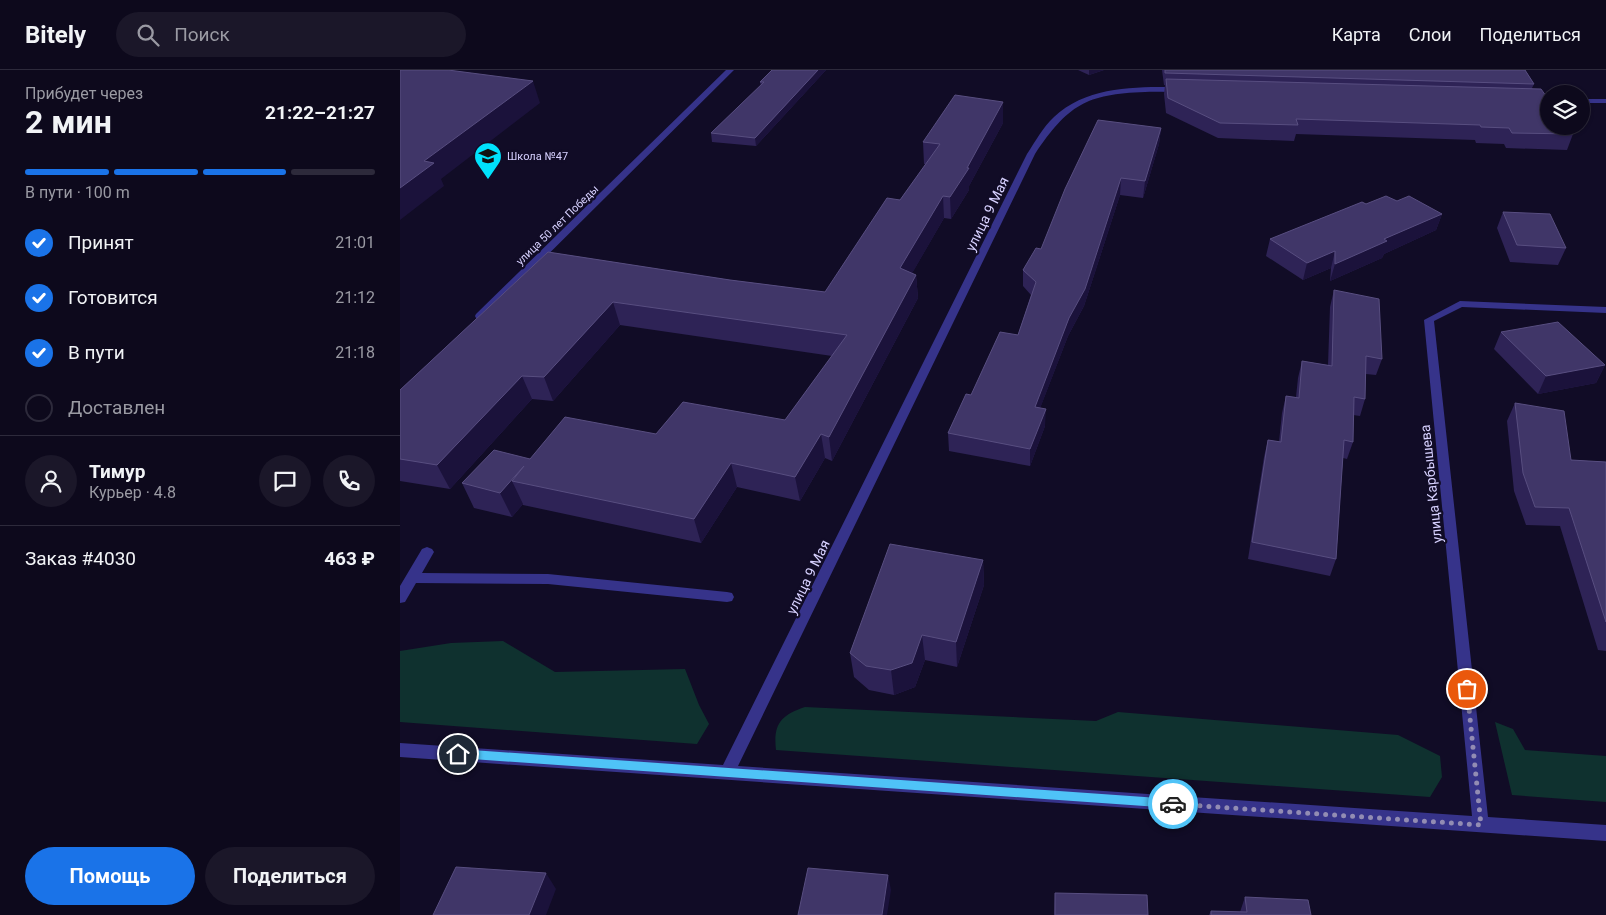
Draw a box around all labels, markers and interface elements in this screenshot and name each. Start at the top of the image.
search box [116,12,466,57]
text: Bitely [25,21,86,49]
icon: search [134,21,162,49]
text: Поиск [174,23,230,46]
text: Карта [1332,24,1381,45]
text: Слои [1409,24,1452,45]
text: Поделиться [1480,24,1581,45]
text: Прибудет через [25,84,143,103]
map controls [1540,85,1590,135]
button: layers [1540,85,1590,135]
text: 21:22–21:27 [265,101,375,124]
text: 2 мин [25,103,112,141]
school or university icon: Школа №47 [473,141,503,180]
place label: Школа №47 [507,150,568,163]
street label: улица 9 Мая [962,174,1012,254]
text: В пути · 100 m [25,183,130,202]
street label: улица 50 лет Победы [513,183,601,268]
icon: check [25,229,53,257]
text: Принят [68,231,134,254]
text: 21:01 [335,233,375,252]
icon: check [25,284,53,312]
text: Готовится [68,286,158,309]
text: 21:12 [335,288,375,307]
icon: check [25,339,53,367]
text: В пути [68,341,125,364]
text: 21:18 [335,343,375,362]
text: Доставлен [68,396,165,419]
street label: улица Карбышева [1417,424,1445,544]
button: person [25,455,77,507]
button: chat [259,455,311,507]
button: phone [323,455,375,507]
text: Тимур [89,460,145,483]
text: Курьер · 4.8 [89,483,176,502]
street label: улица 9 Мая [783,537,833,617]
text: Заказ #4030 [25,547,136,570]
text: 463 ₽ [324,547,375,570]
pin [1446,668,1488,710]
icon: bag [1453,675,1481,703]
pin [437,733,479,775]
icon: home [444,740,472,768]
courier [1148,779,1198,829]
icon: car [1159,790,1187,818]
button: Помощь [25,847,195,905]
button: Поделиться [205,847,375,905]

